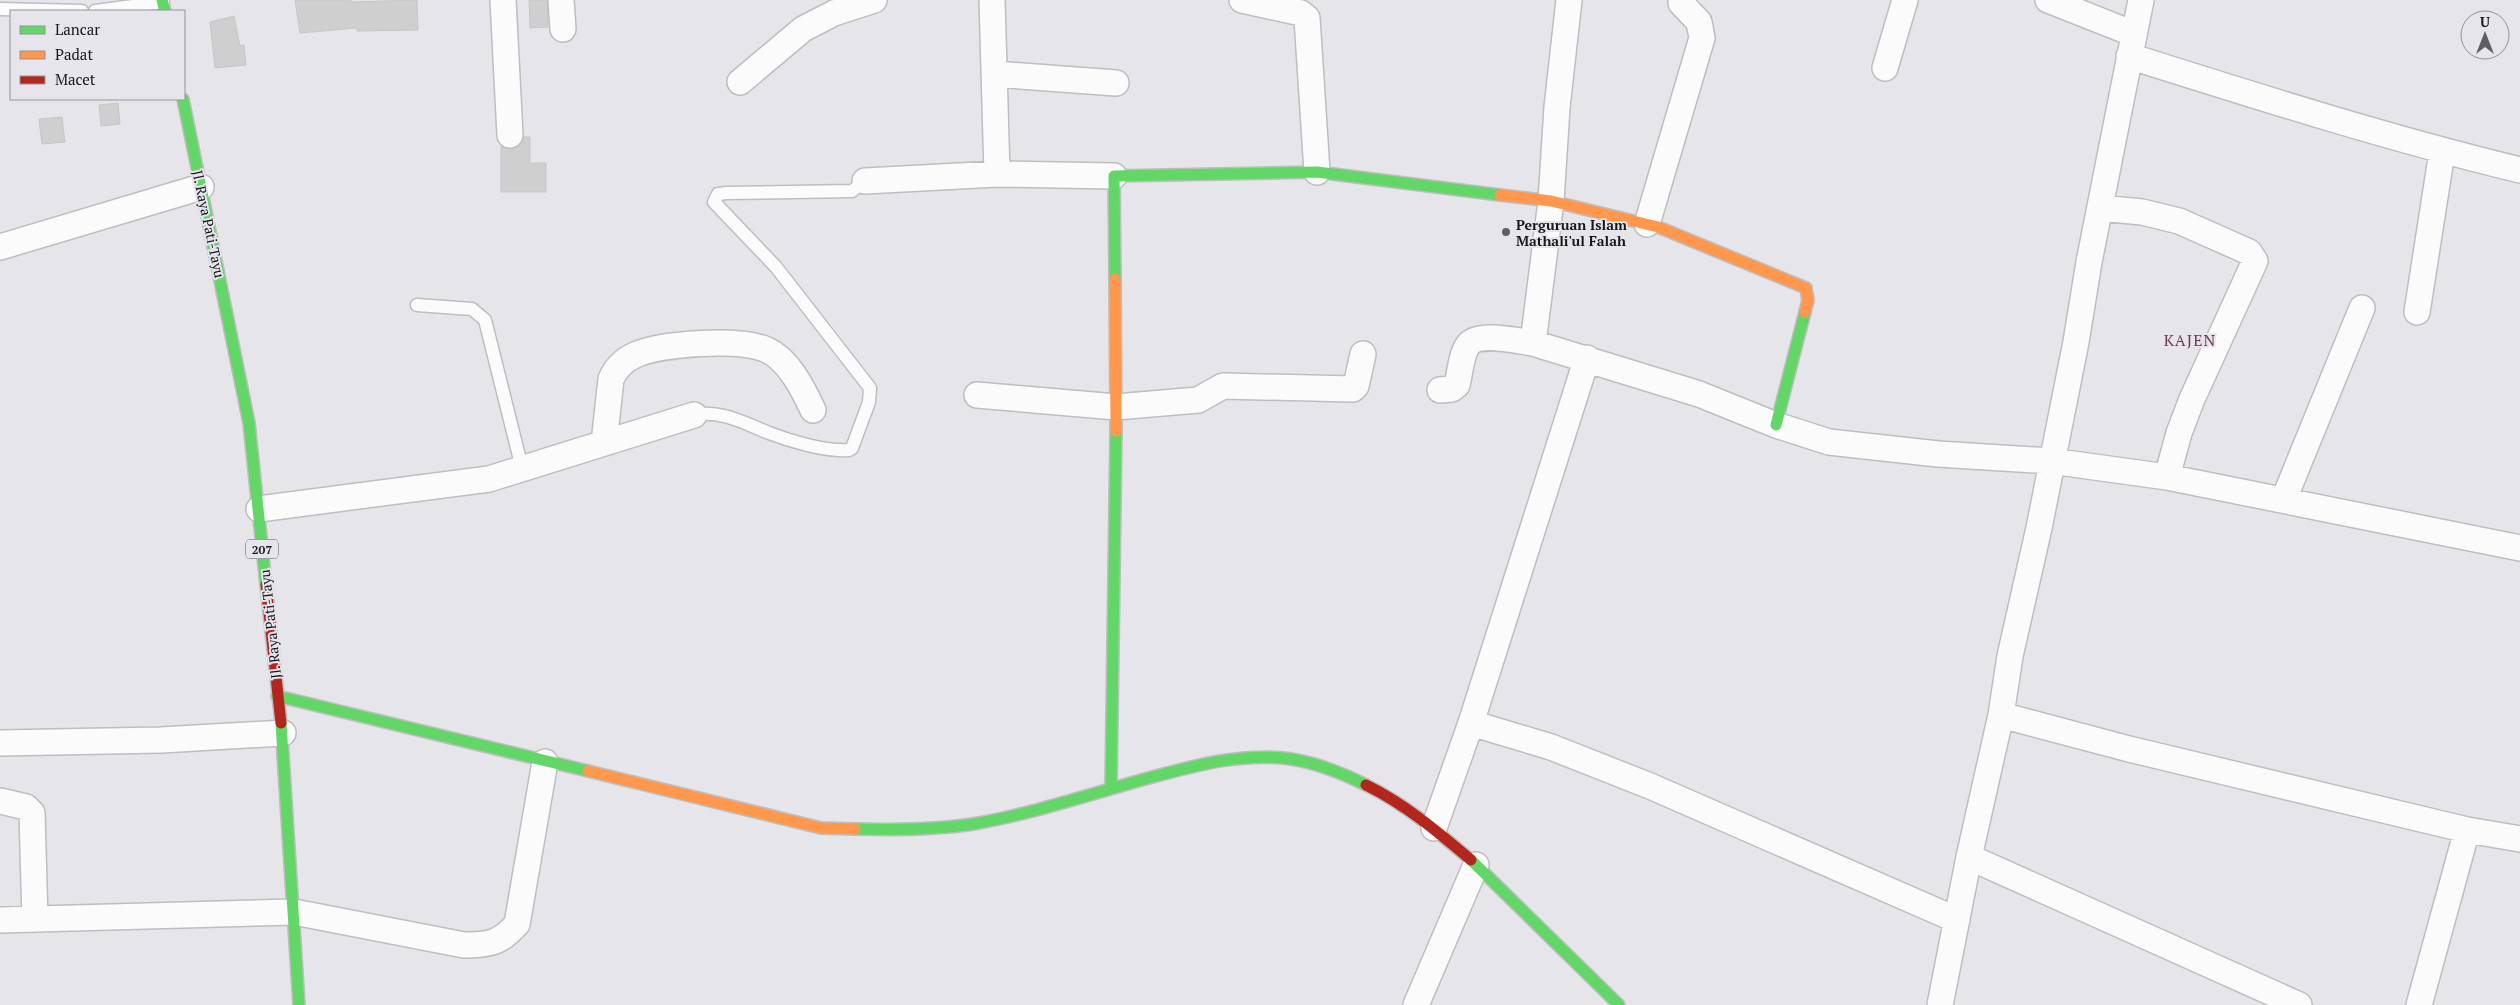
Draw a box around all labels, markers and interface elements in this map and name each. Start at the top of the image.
legend [10,10,185,100]
north arrow [2460,10,2510,60]
text: U [2480,12,2490,31]
text: Lancar [55,19,100,39]
text: Padat [55,44,93,64]
text: Macet [55,69,96,89]
street label: Jl. Raya Pati-Tayu [188,168,230,280]
place label: Perguruan Islam Mathali'ul Falah [1516,215,1627,250]
marker: Perguruan Islam Mathali'ul Falah [1500,226,1512,238]
district label: KAJEN [2164,329,2216,351]
road number: 207 [246,540,278,558]
street label: Jl. Raya Pati-Tayu [255,569,285,679]

